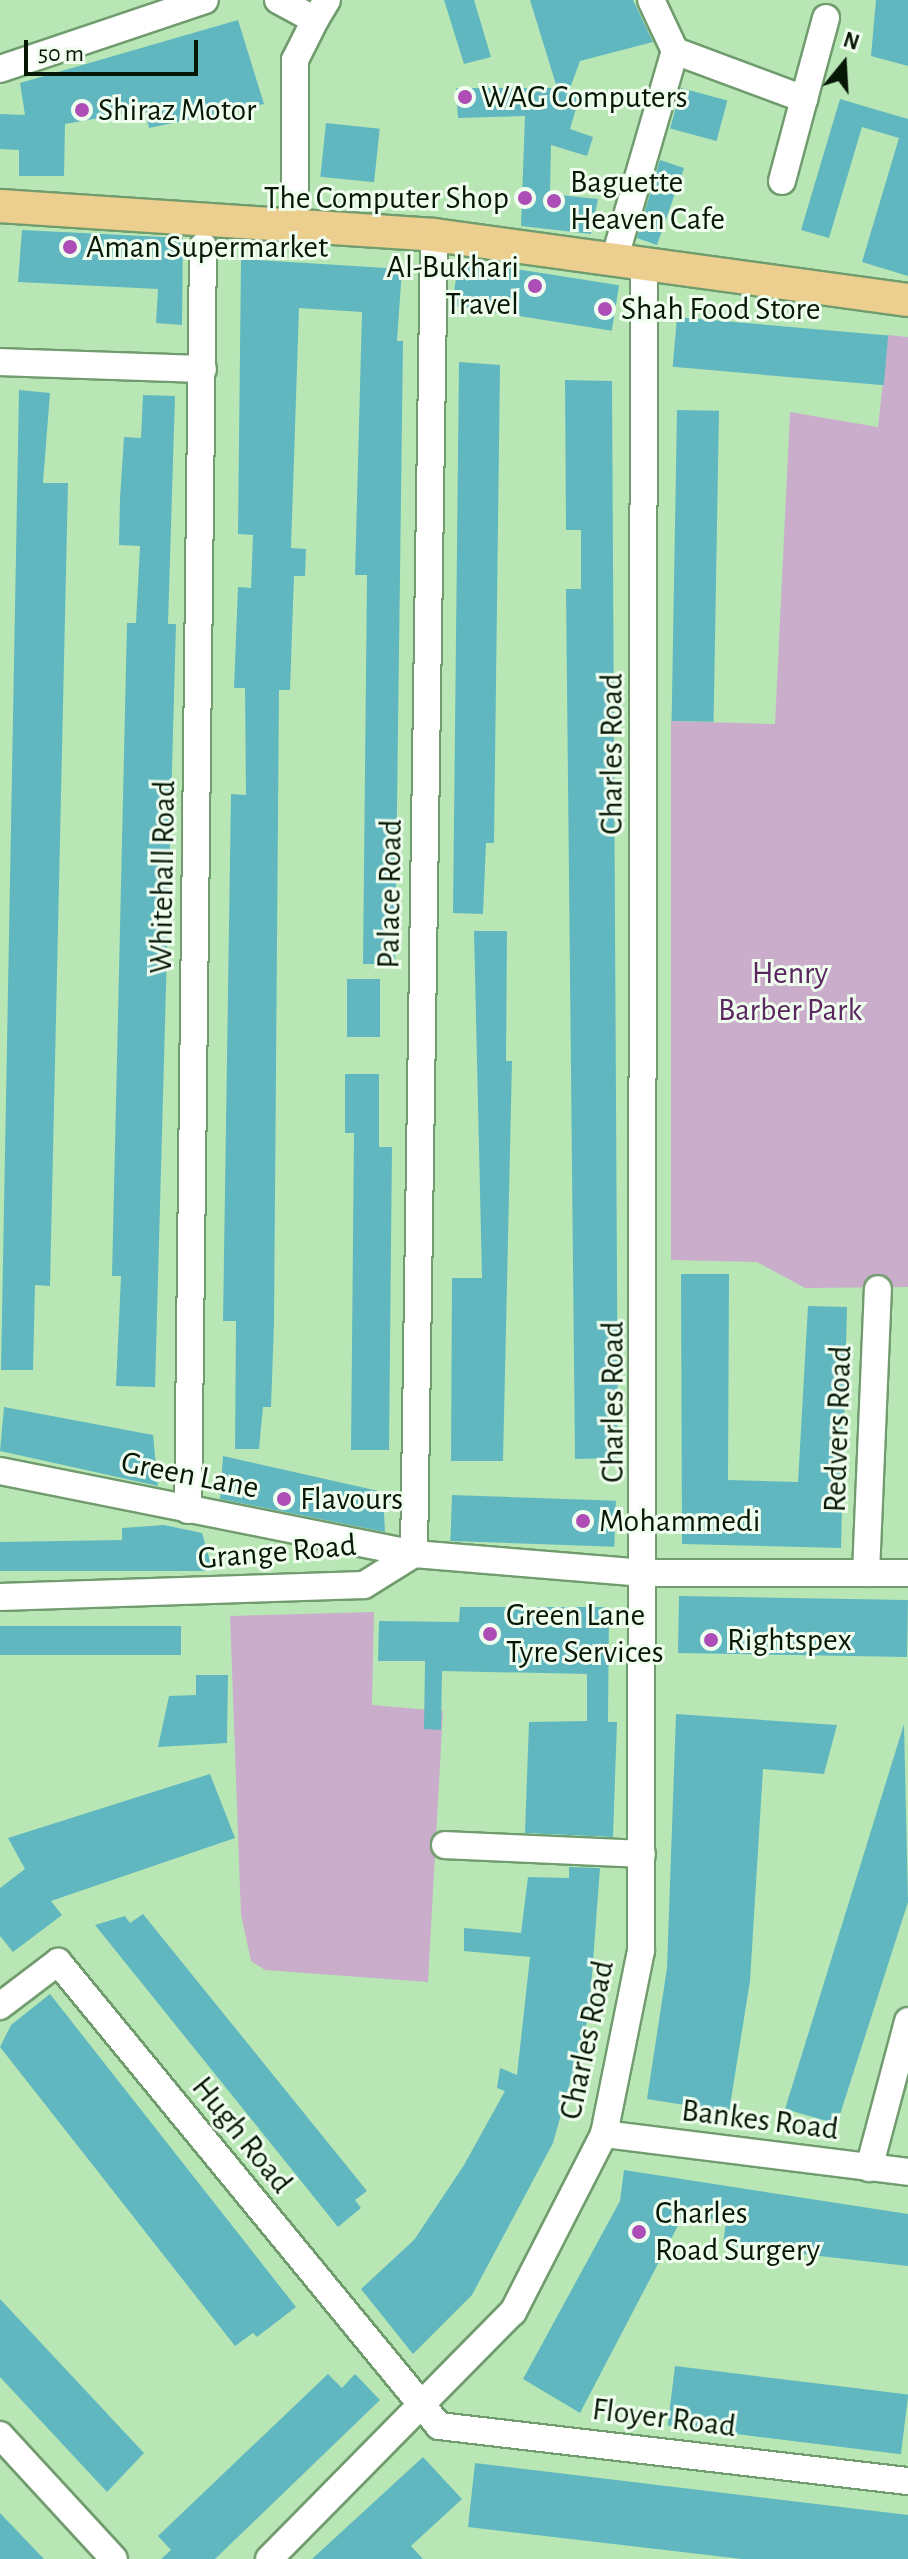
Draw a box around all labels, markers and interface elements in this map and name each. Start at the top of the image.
scale bar [28,24,202,74]
north arrow [804,24,884,104]
text: N [841,28,862,54]
text: 50 m [38,42,84,66]
place label: WAG Computers [481,78,688,116]
marker: WAG Computers [456,88,474,106]
place label: Shiraz Motor [98,91,256,129]
marker: Shiraz Motor [73,101,91,119]
place label: Baguette Heaven Cafe [570,164,725,239]
place label: The Computer Shop [264,179,509,217]
marker: The Computer Shop [516,189,534,207]
marker: Baguette Heaven Cafe [545,192,563,210]
place label: Aman Supermarket [86,228,328,266]
marker: Aman Supermarket [61,238,79,256]
place label: Al-Bukhari Travel [386,249,519,324]
marker: Al-Bukhari Travel [526,277,544,295]
place label: Shah Food Store [621,290,820,328]
marker: Shah Food Store [596,300,614,318]
street label: Charles Road [593,673,631,835]
street label: Whitehall Road [142,780,184,974]
street label: Palace Road [370,819,410,969]
park label: Henry Barber Park [718,955,862,1030]
street label: Charles Road [594,1321,632,1483]
street label: Redvers Road [816,1345,860,1513]
street label: Green Lane [118,1443,262,1507]
place label: Flavours [300,1480,403,1518]
marker: Flavours [275,1490,293,1508]
place label: Mohammedi [599,1502,760,1540]
marker: Mohammedi [574,1512,592,1530]
street label: Grange Road [196,1526,358,1578]
place label: Green Lane Tyre Services [506,1597,664,1672]
place label: Rightspex [727,1621,852,1659]
marker: Green Lane Tyre Services [481,1625,499,1643]
marker: Rightspex [702,1631,720,1649]
street label: Charles Road [551,1957,623,2123]
street label: Hugh Road [183,2069,301,2201]
street label: Bankes Road [679,2091,841,2149]
place label: Charles Road Surgery [655,2195,820,2270]
marker: Charles Road Surgery [630,2223,648,2241]
street label: Floyer Road [590,2390,738,2446]

